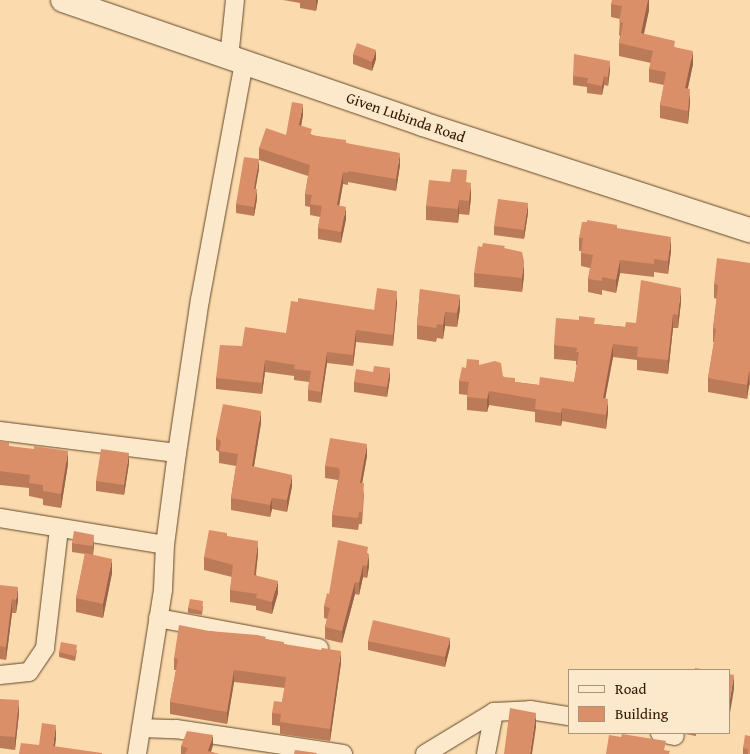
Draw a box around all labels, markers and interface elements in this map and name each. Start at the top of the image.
street label: Given Lubinda Road [344,88,468,146]
legend [568,669,730,734]
text: Road [615,678,646,699]
text: Building [615,703,668,724]

